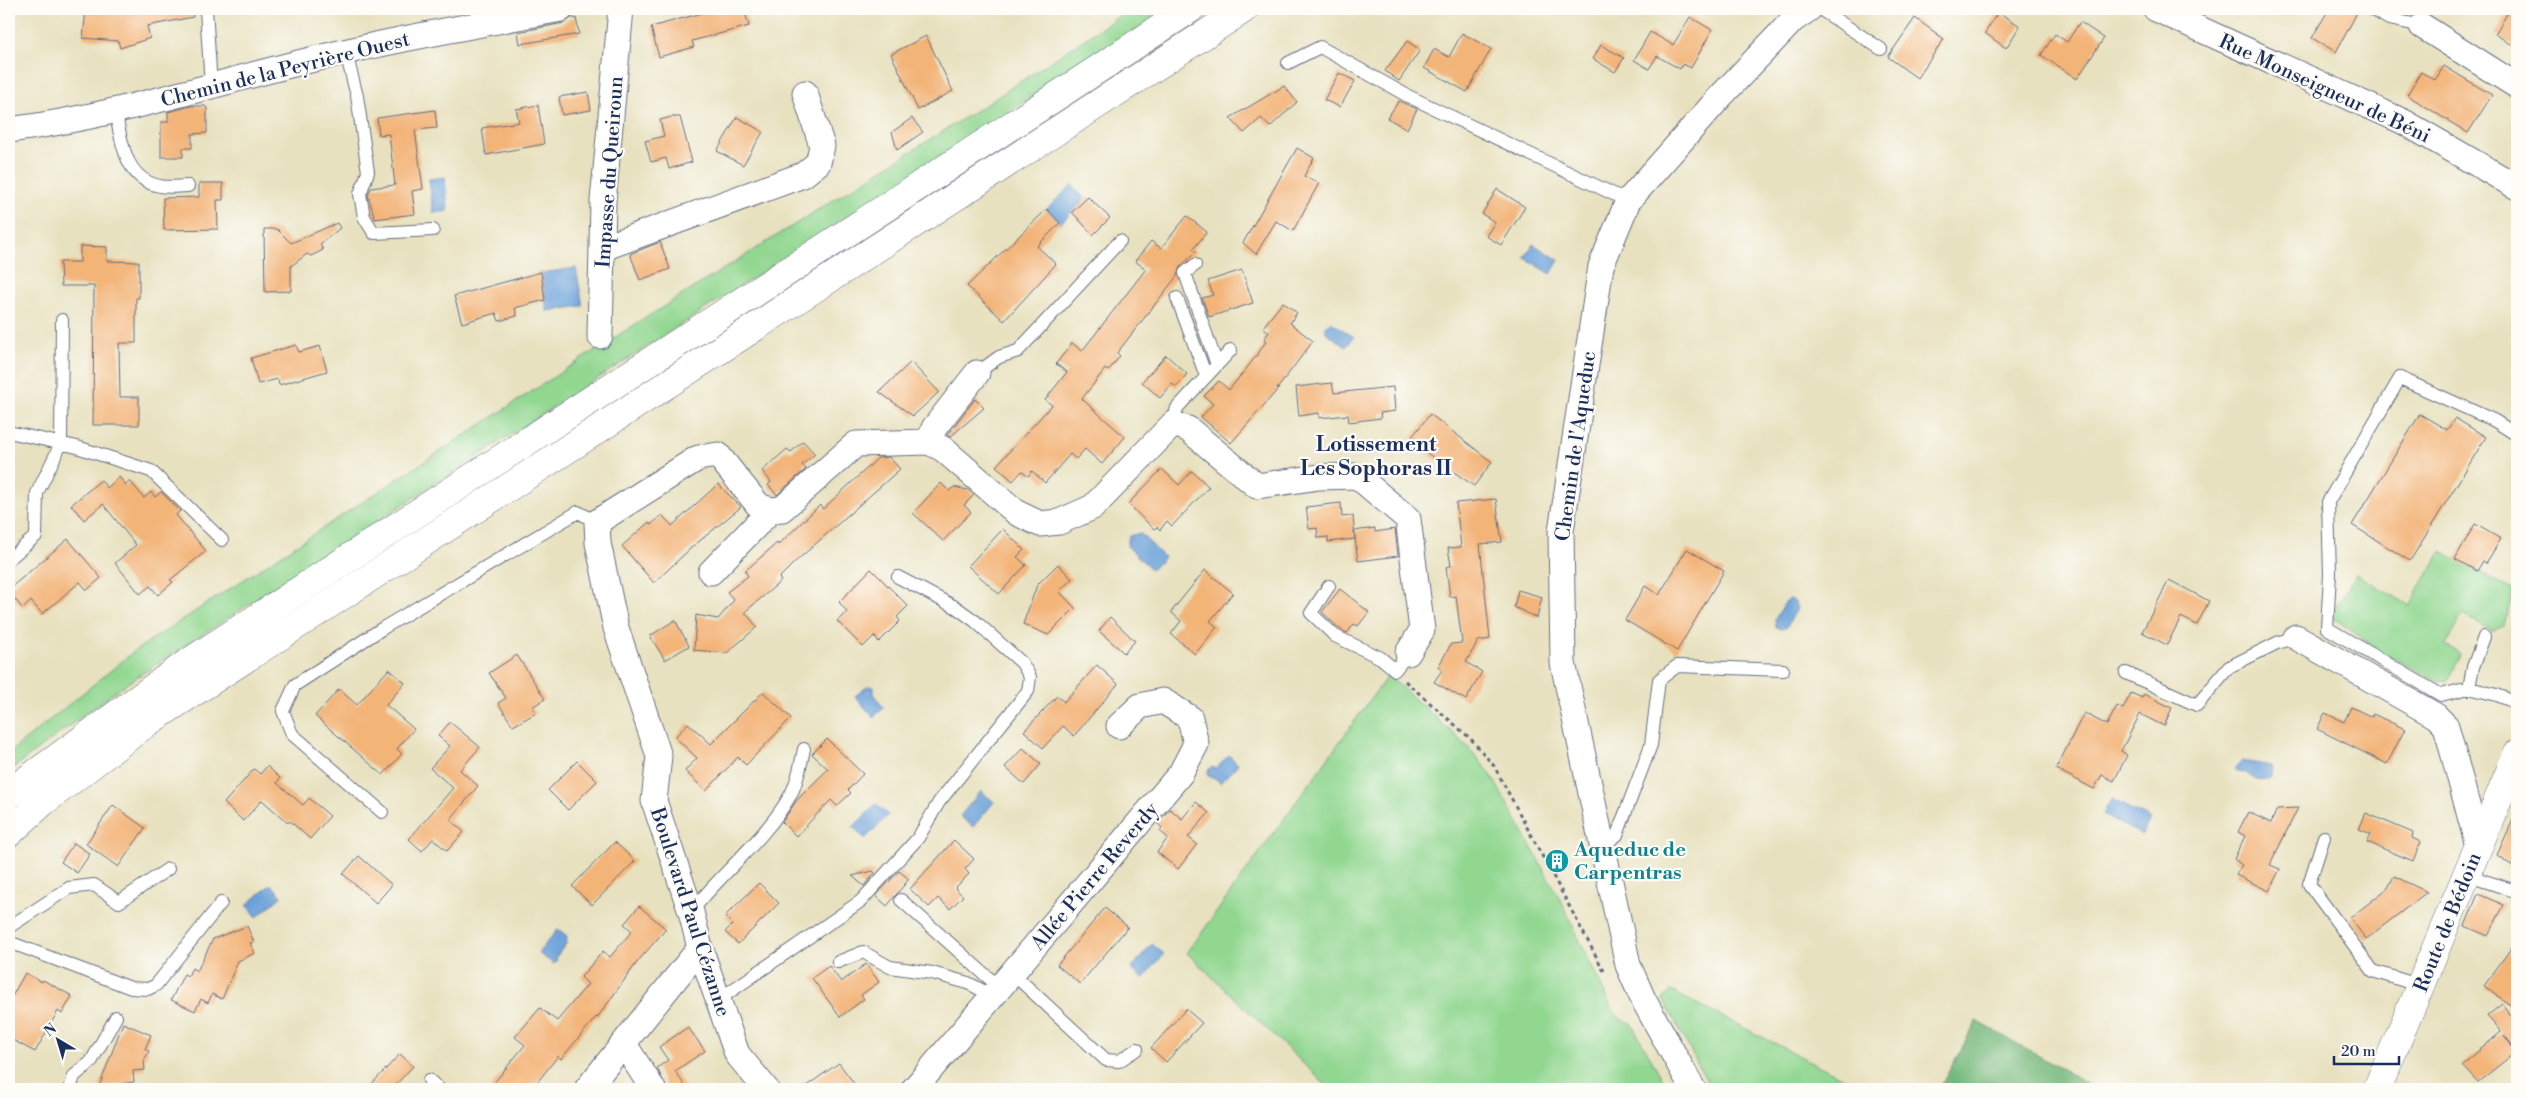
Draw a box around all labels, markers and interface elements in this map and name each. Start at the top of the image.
street label: Chemin de la Peyrière Ouest [158,27,412,113]
street label: Rue Monseigneur de Béni [2215,29,2434,150]
street label: Impasse du Queiroun [591,75,630,269]
street label: Chemin de l'Aqueduc [1551,349,1602,543]
district label: Lotissement Les Sophoras II [1300,432,1452,482]
street label: Allée Pierre Reverdy [1025,798,1164,957]
street label: Boulevard Paul Cézanne [644,804,735,1020]
place label: Aqueduc de Carpentras [1573,838,1686,886]
building icon: Aqueduc de Carpentras [1544,848,1570,874]
street label: Route de Bédoin [2409,849,2488,996]
north arrow [32,1016,82,1066]
text: N [41,1020,61,1041]
scale bar [2334,1033,2398,1065]
text: 20 m [2341,1042,2376,1061]

